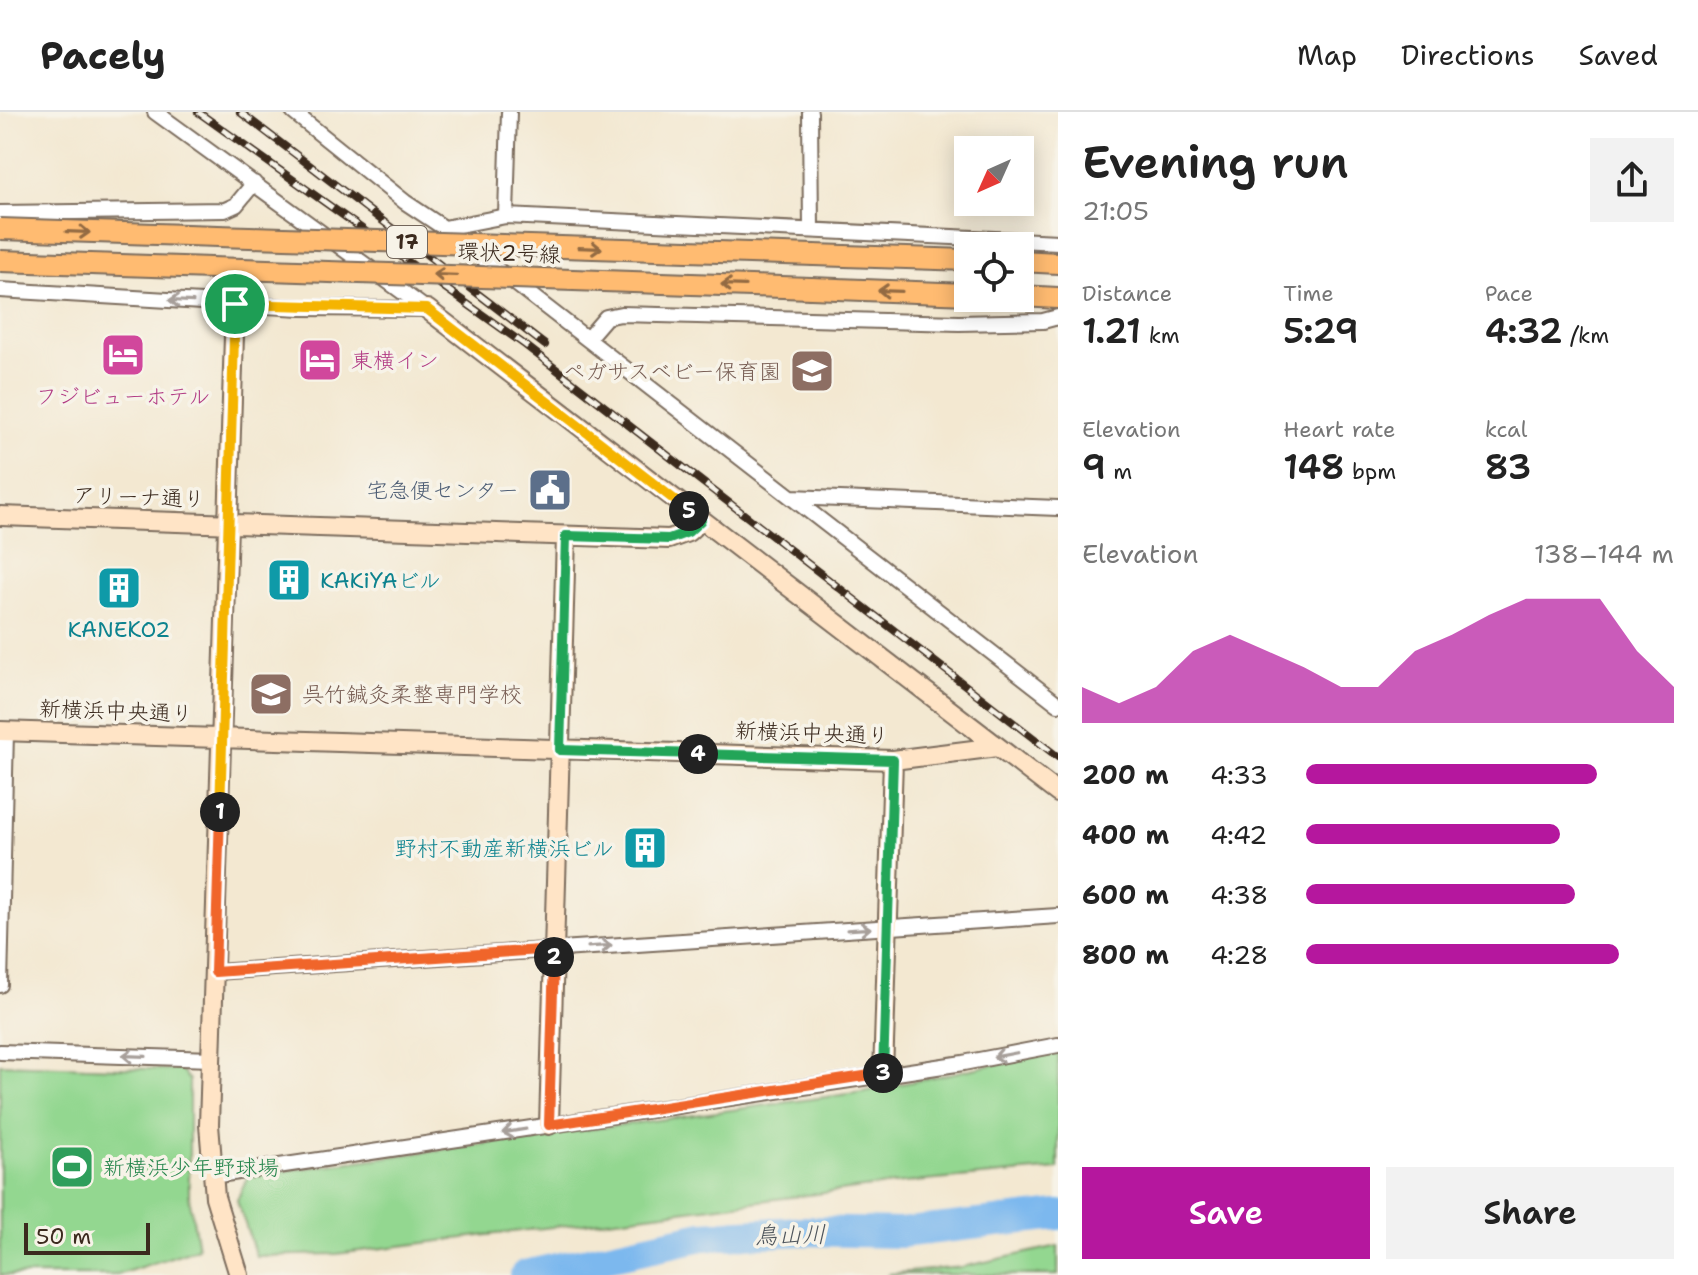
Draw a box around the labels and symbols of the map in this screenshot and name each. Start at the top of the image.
north arrow [954,136,1034,216]
one-way arrow [64,224,91,239]
road number: 17 [387,226,427,258]
street label: 環状2号線 [457,237,561,269]
one-way arrow [576,241,603,256]
one-way arrow [432,267,459,282]
pin [201,270,269,338]
one-way arrow [720,278,747,293]
one-way arrow [877,284,904,299]
one-way arrow [168,293,195,308]
hotel icon: フジビューホテル [99,331,147,379]
hotel icon: 東横イン [296,336,344,384]
place label: 東横イン [351,346,439,375]
school or university icon: ペガサスベビー保育園 [788,347,836,395]
place label: ペガサスベビー保育園 [563,357,781,386]
place label: フジビューホテル [35,382,211,411]
public building icon: 宅急便センター [526,466,574,514]
place label: 宅急便センター [366,476,519,505]
street label: アリーナ通り [73,480,205,514]
pin: 5 [669,491,709,531]
building icon: KAKiYAビル [265,556,313,604]
building icon: KANEKO2 [95,564,143,612]
place label: KAKiYAビル [320,566,441,595]
place label: KANEKO2 [68,615,170,644]
school or university icon: 呉竹鍼灸柔整専門学校 [247,670,295,718]
place label: 呉竹鍼灸柔整専門学校 [302,680,522,709]
street label: 新横浜中央通り [39,694,193,728]
street label: 新横浜中央通り [735,716,889,750]
pin: 4 [678,734,718,774]
pin: 1 [200,792,240,832]
building icon: 野村不動産新横浜ビル [621,824,669,872]
place label: 野村不動産新横浜ビル [394,834,614,863]
one-way arrow [845,921,872,936]
pin: 2 [534,937,574,977]
one-way arrow [586,938,613,953]
one-way arrow [992,1048,1018,1063]
one-way arrow [121,1049,148,1064]
pin: 3 [863,1053,903,1093]
one-way arrow [502,1124,527,1139]
sports icon: 新横浜少年野球場 [48,1143,96,1191]
place label: 新横浜少年野球場 [103,1153,279,1182]
water label: 鳥山川 [754,1218,826,1252]
scale bar [24,1219,150,1255]

